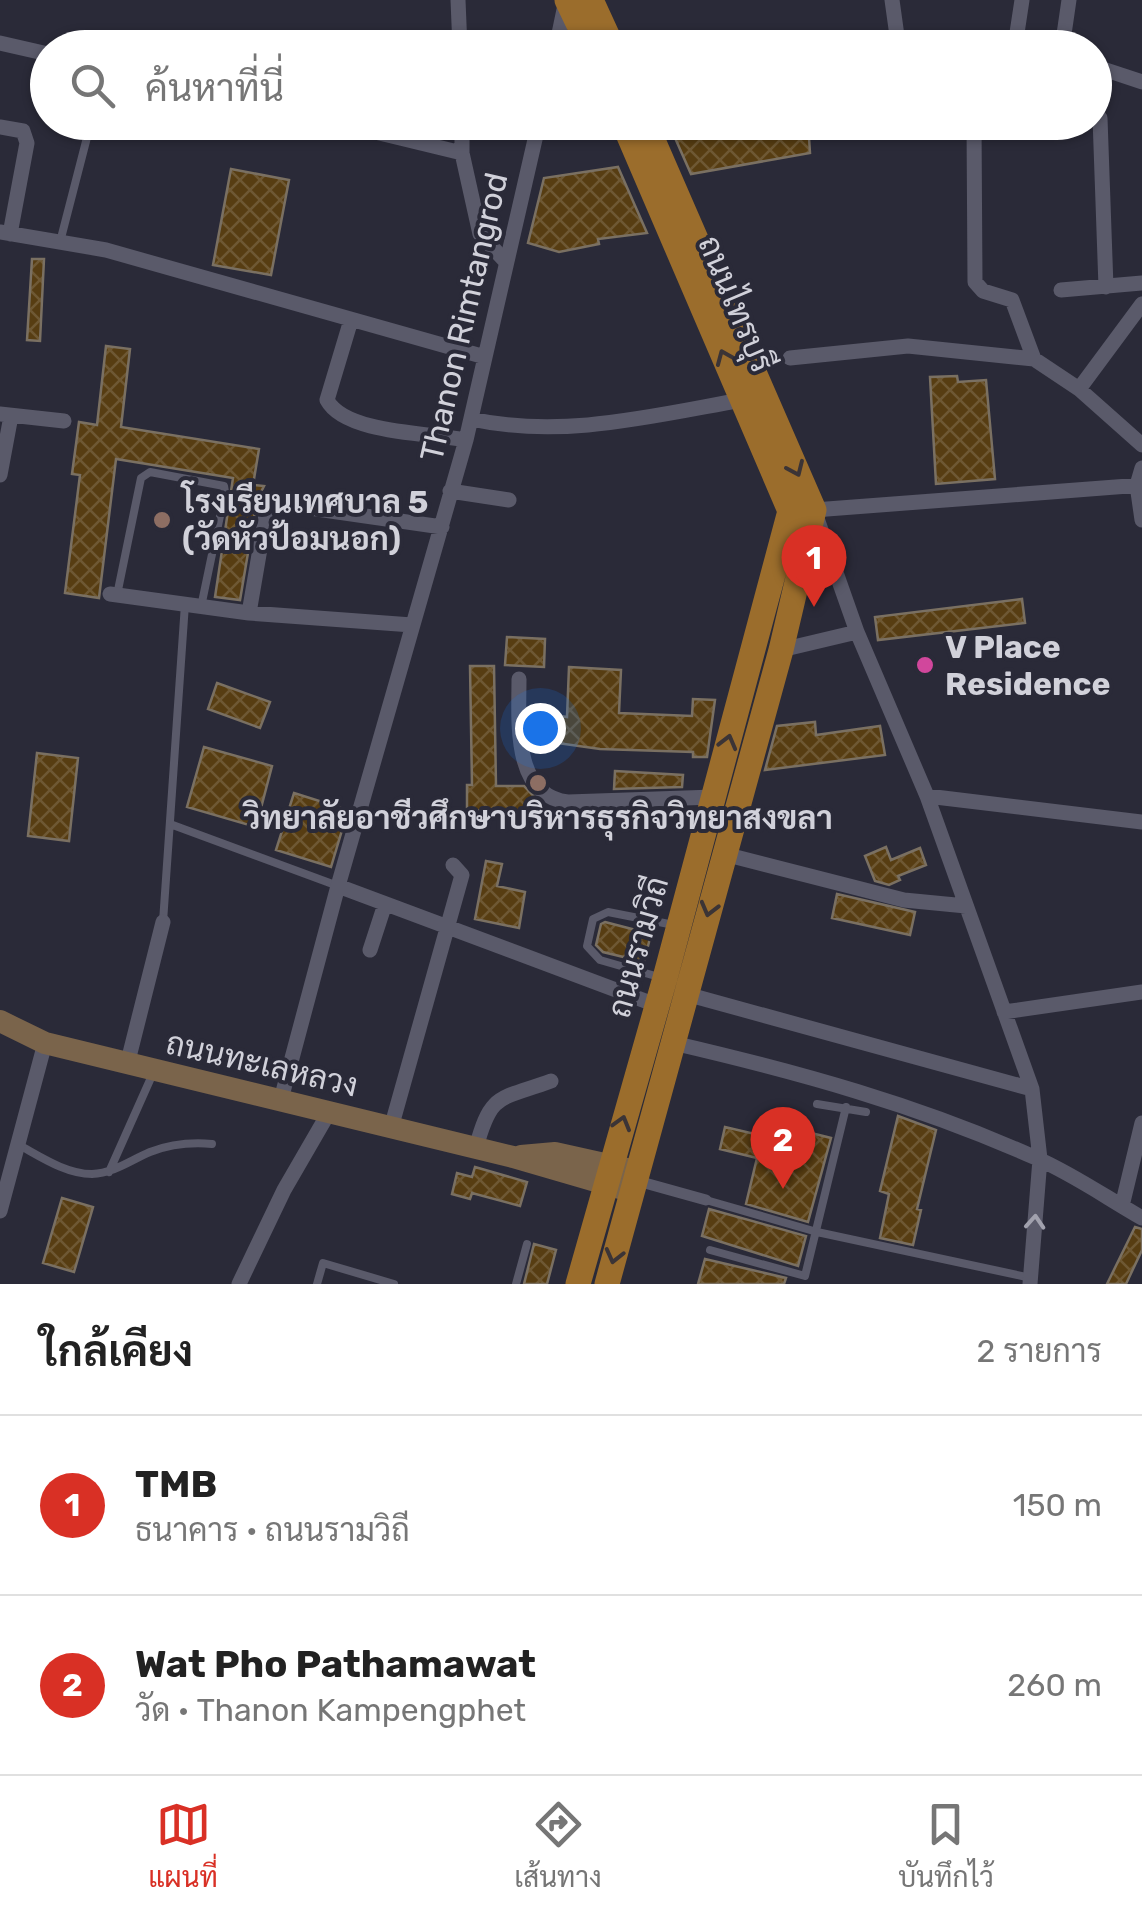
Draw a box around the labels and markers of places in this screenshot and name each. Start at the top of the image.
place label: โรงเรียนเทศบาล 5 (วัดหัวป้อมนอก) [180,480,428,558]
marker: โรงเรียนเทศบาล 5 (วัดหัวป้อมนอก) [151,509,173,531]
pin: 1 [782,524,846,607]
place label: V Place Residence [945,628,1110,703]
marker: V Place Residence [914,654,936,676]
marker: วิทยาลัยอาชีวศึกษาบริหารธุรกิจวิทยาสงขลา [527,772,549,794]
place label: วิทยาลัยอาชีวศึกษาบริหารธุรกิจวิทยาสงขลา [242,798,833,841]
pin: 2 [750,1106,816,1189]

